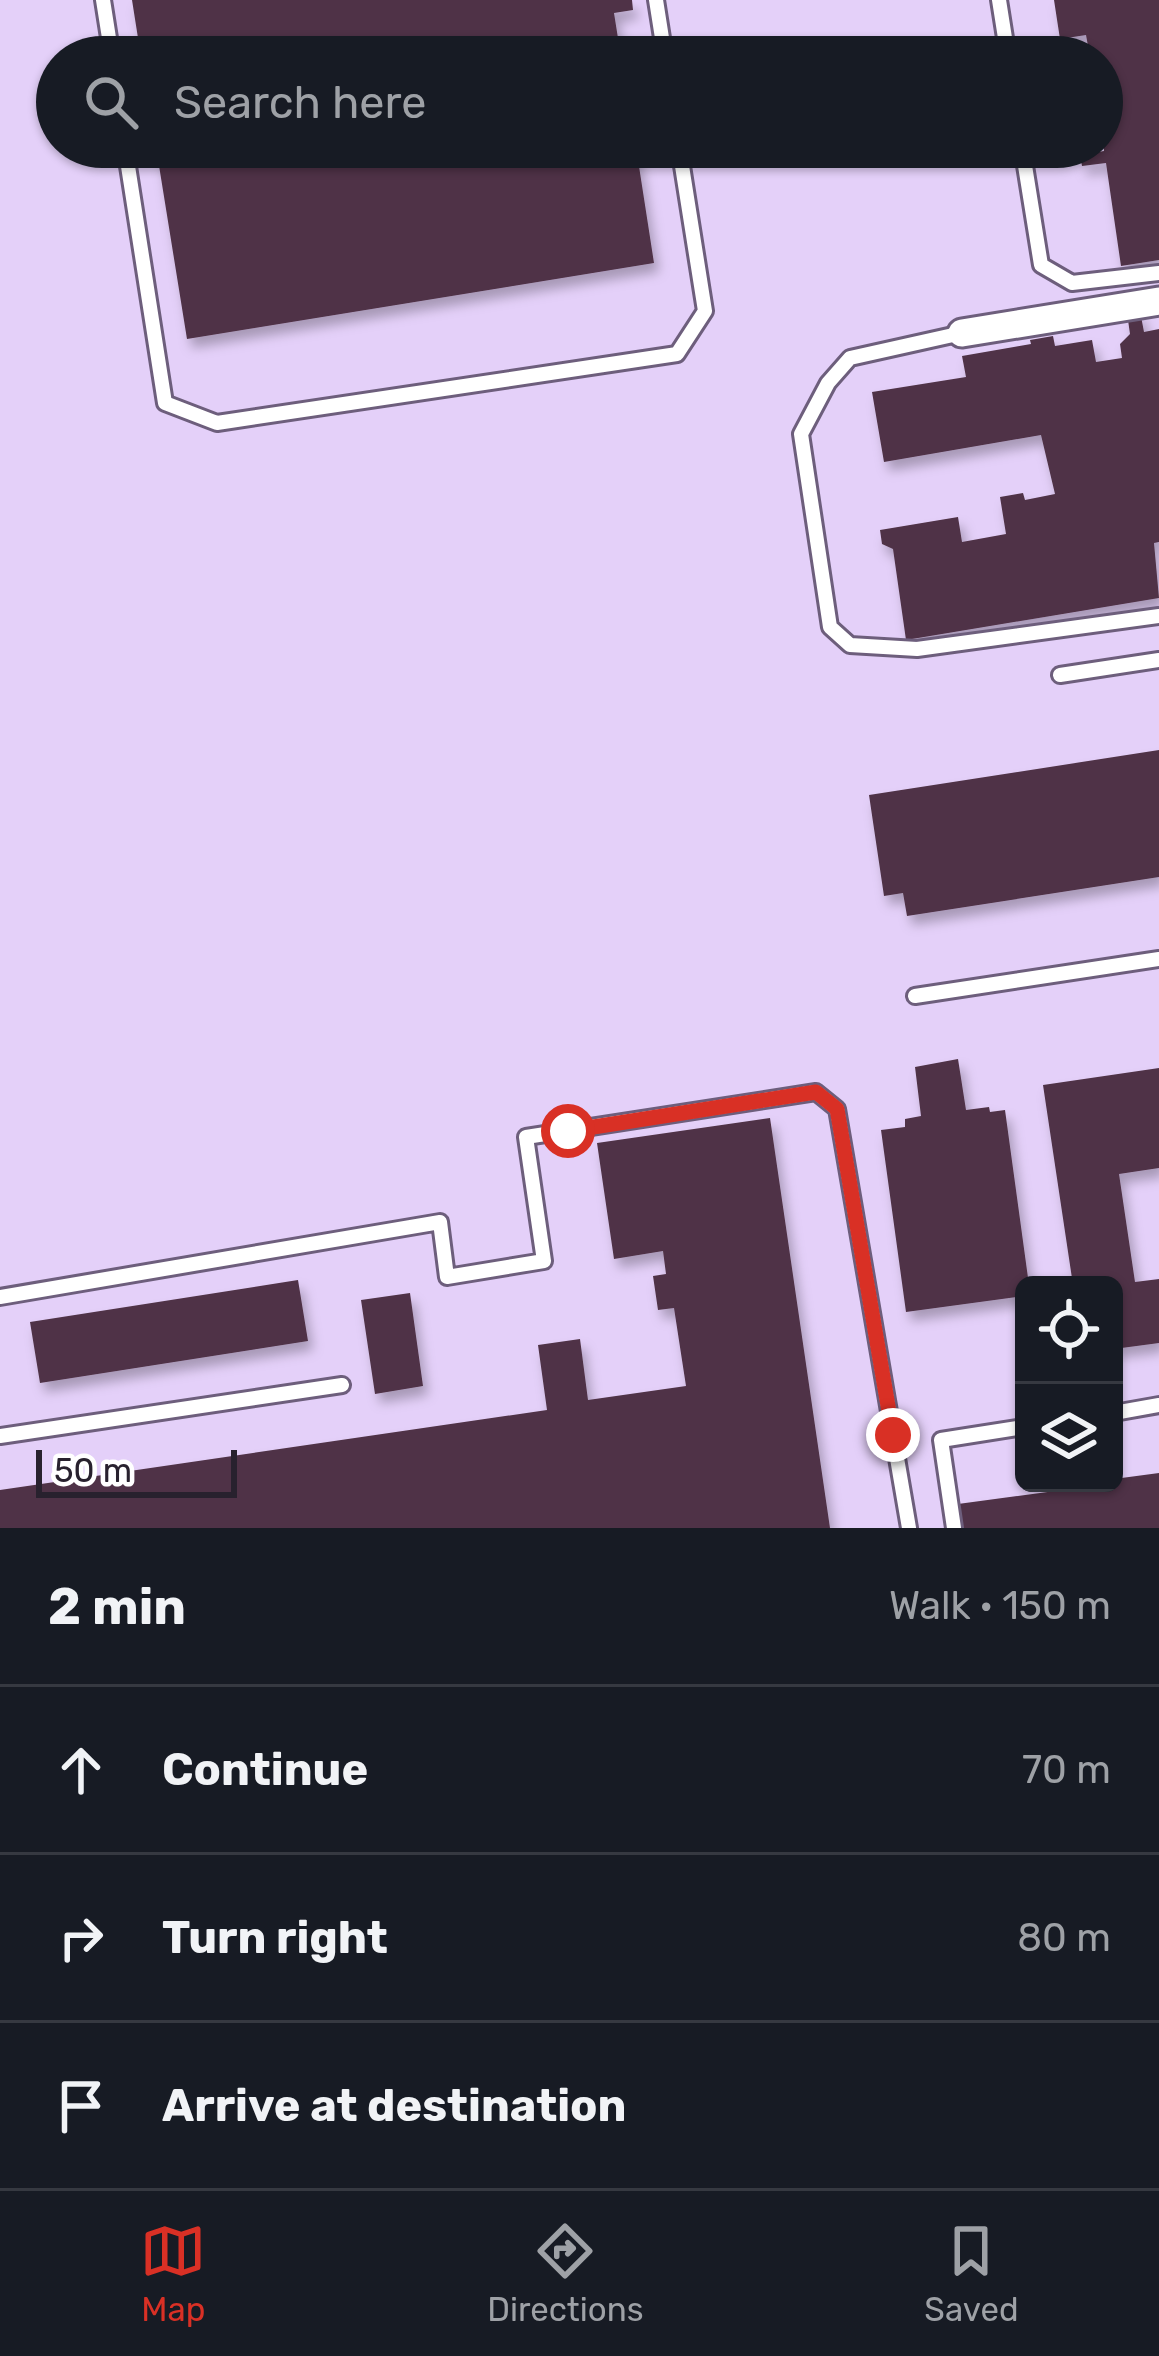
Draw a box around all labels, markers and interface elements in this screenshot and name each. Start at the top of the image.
search box [36,36,1123,168]
icon: search [78,69,144,135]
text: Search here [174,76,426,129]
route start [541,1104,595,1158]
map controls [1015,1276,1123,1492]
button: locate [1015,1276,1123,1384]
button: layers [1015,1384,1123,1492]
route end [866,1408,920,1462]
scale bar [36,1444,237,1497]
text: 50 m [54,1451,132,1490]
text: 2 min [48,1576,186,1637]
text: Walk · 150 m [889,1583,1111,1629]
icon: ahead [48,1737,114,1803]
text: Continue [162,1743,368,1796]
text: 70 m [1022,1747,1111,1793]
icon: right [48,1905,114,1971]
text: Turn right [162,1911,388,1964]
text: 80 m [1017,1915,1111,1961]
icon: arrive [48,2073,114,2139]
text: Arrive at destination [162,2079,627,2132]
tab: Map [140,2218,206,2329]
tab: Directions [487,2218,644,2329]
tab: Saved [924,2218,1019,2329]

